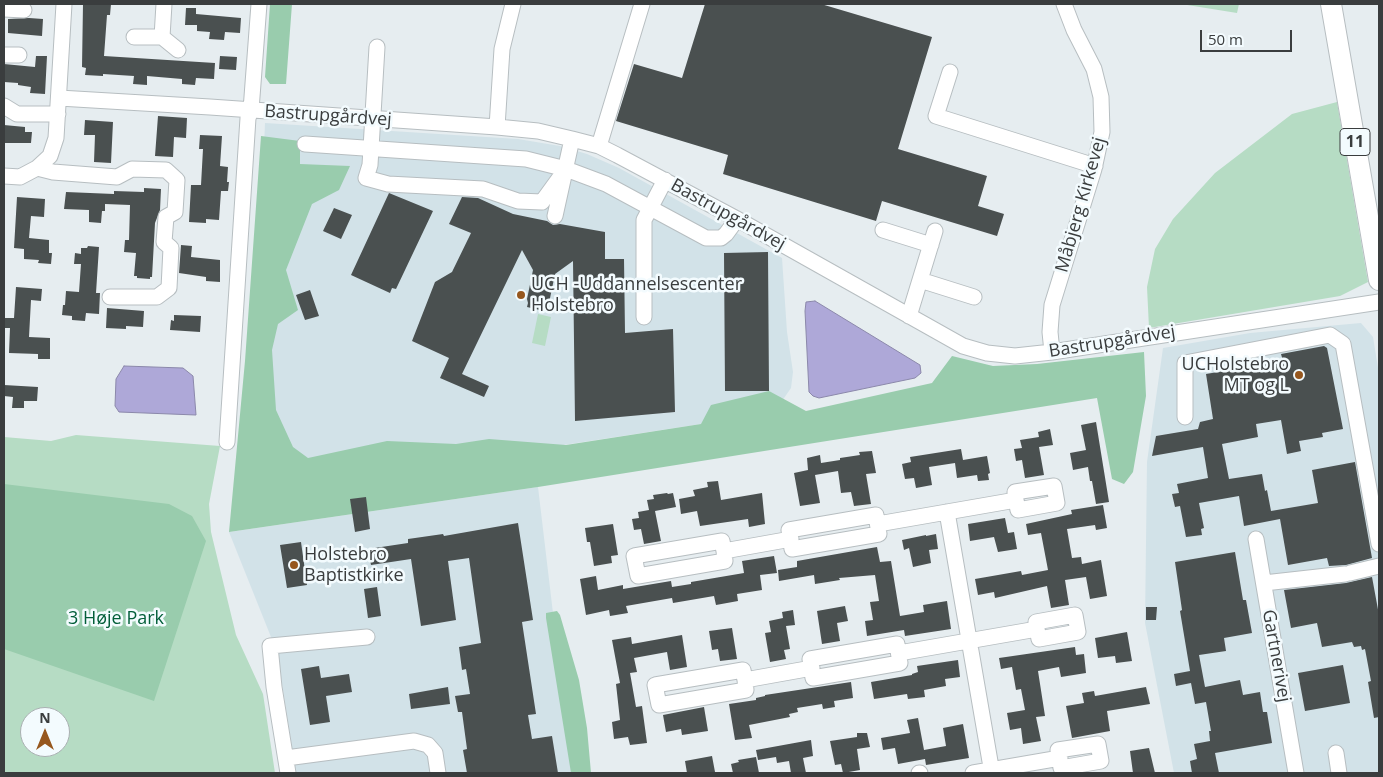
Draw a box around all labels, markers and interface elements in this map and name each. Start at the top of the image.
scale bar [1203,20,1296,52]
text: 50 m [1208,29,1243,49]
street label: Bastrupgårdvej [263,101,393,131]
road number: 11 [1340,128,1370,156]
street label: Måbjerg Kirkevej [1051,135,1111,275]
street label: Bastrupgårdvej [667,175,789,255]
place label: UCH -Uddannelsescenter Holstebro [531,274,742,316]
marker: UCH -Uddannelsescenter Holstebro [515,289,527,301]
street label: Bastrupgårdvej [1047,321,1177,363]
place label: UCHolstebro MT og L [1182,354,1289,396]
marker: UCHolstebro MT og L [1293,369,1305,381]
place label: Holstebro Baptistkirke [304,544,404,586]
marker: Holstebro Baptistkirke [288,559,300,571]
park label: 3 Høje Park [68,608,164,630]
street label: Gartnerivej [1257,608,1295,704]
north arrow [20,707,70,757]
text: N [39,708,51,727]

